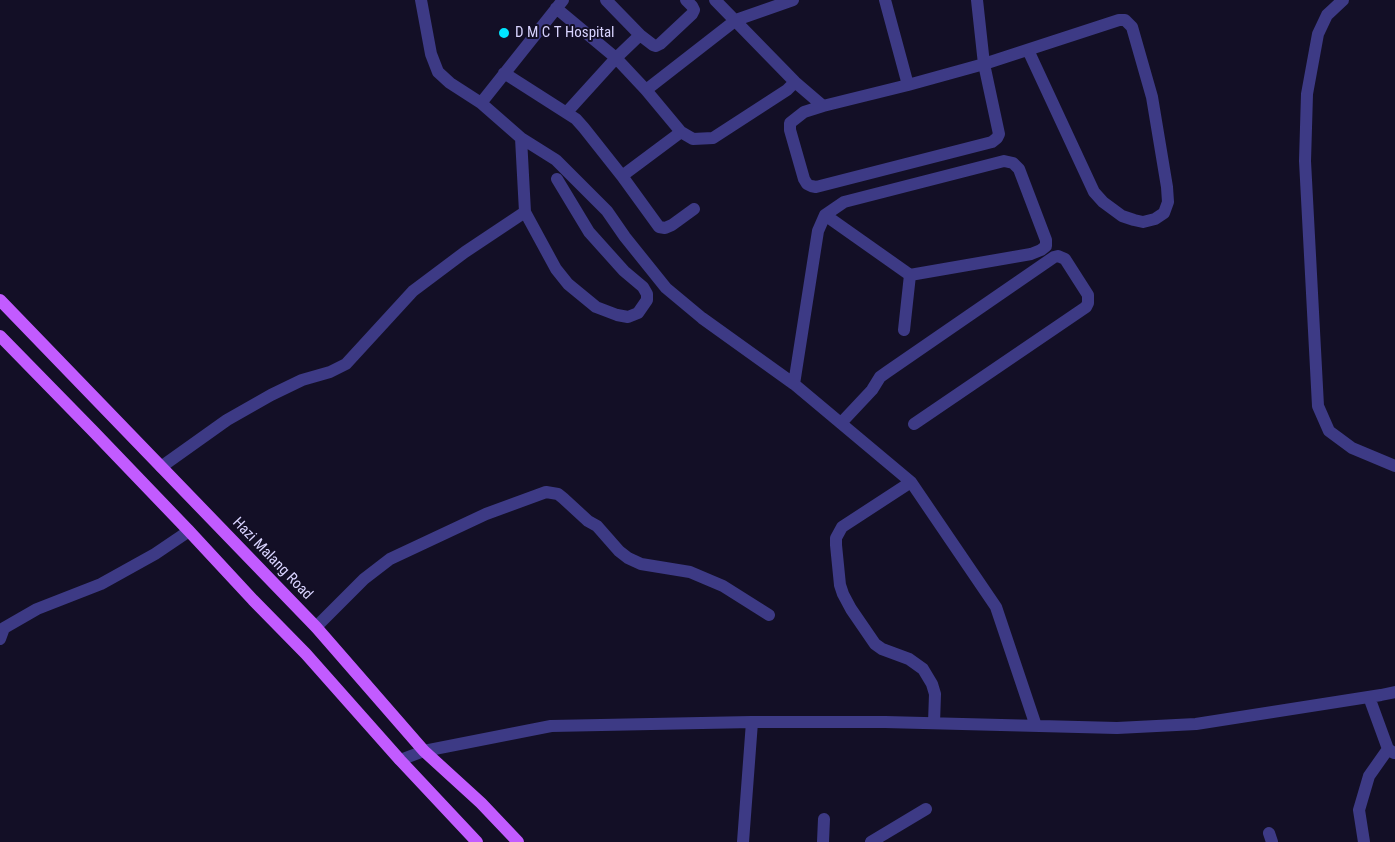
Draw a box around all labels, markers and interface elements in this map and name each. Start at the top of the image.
place label: D M C T Hospital [515,24,615,42]
marker: D M C T Hospital [497,26,511,40]
street label: Hazi Malang Road [228,514,316,604]

